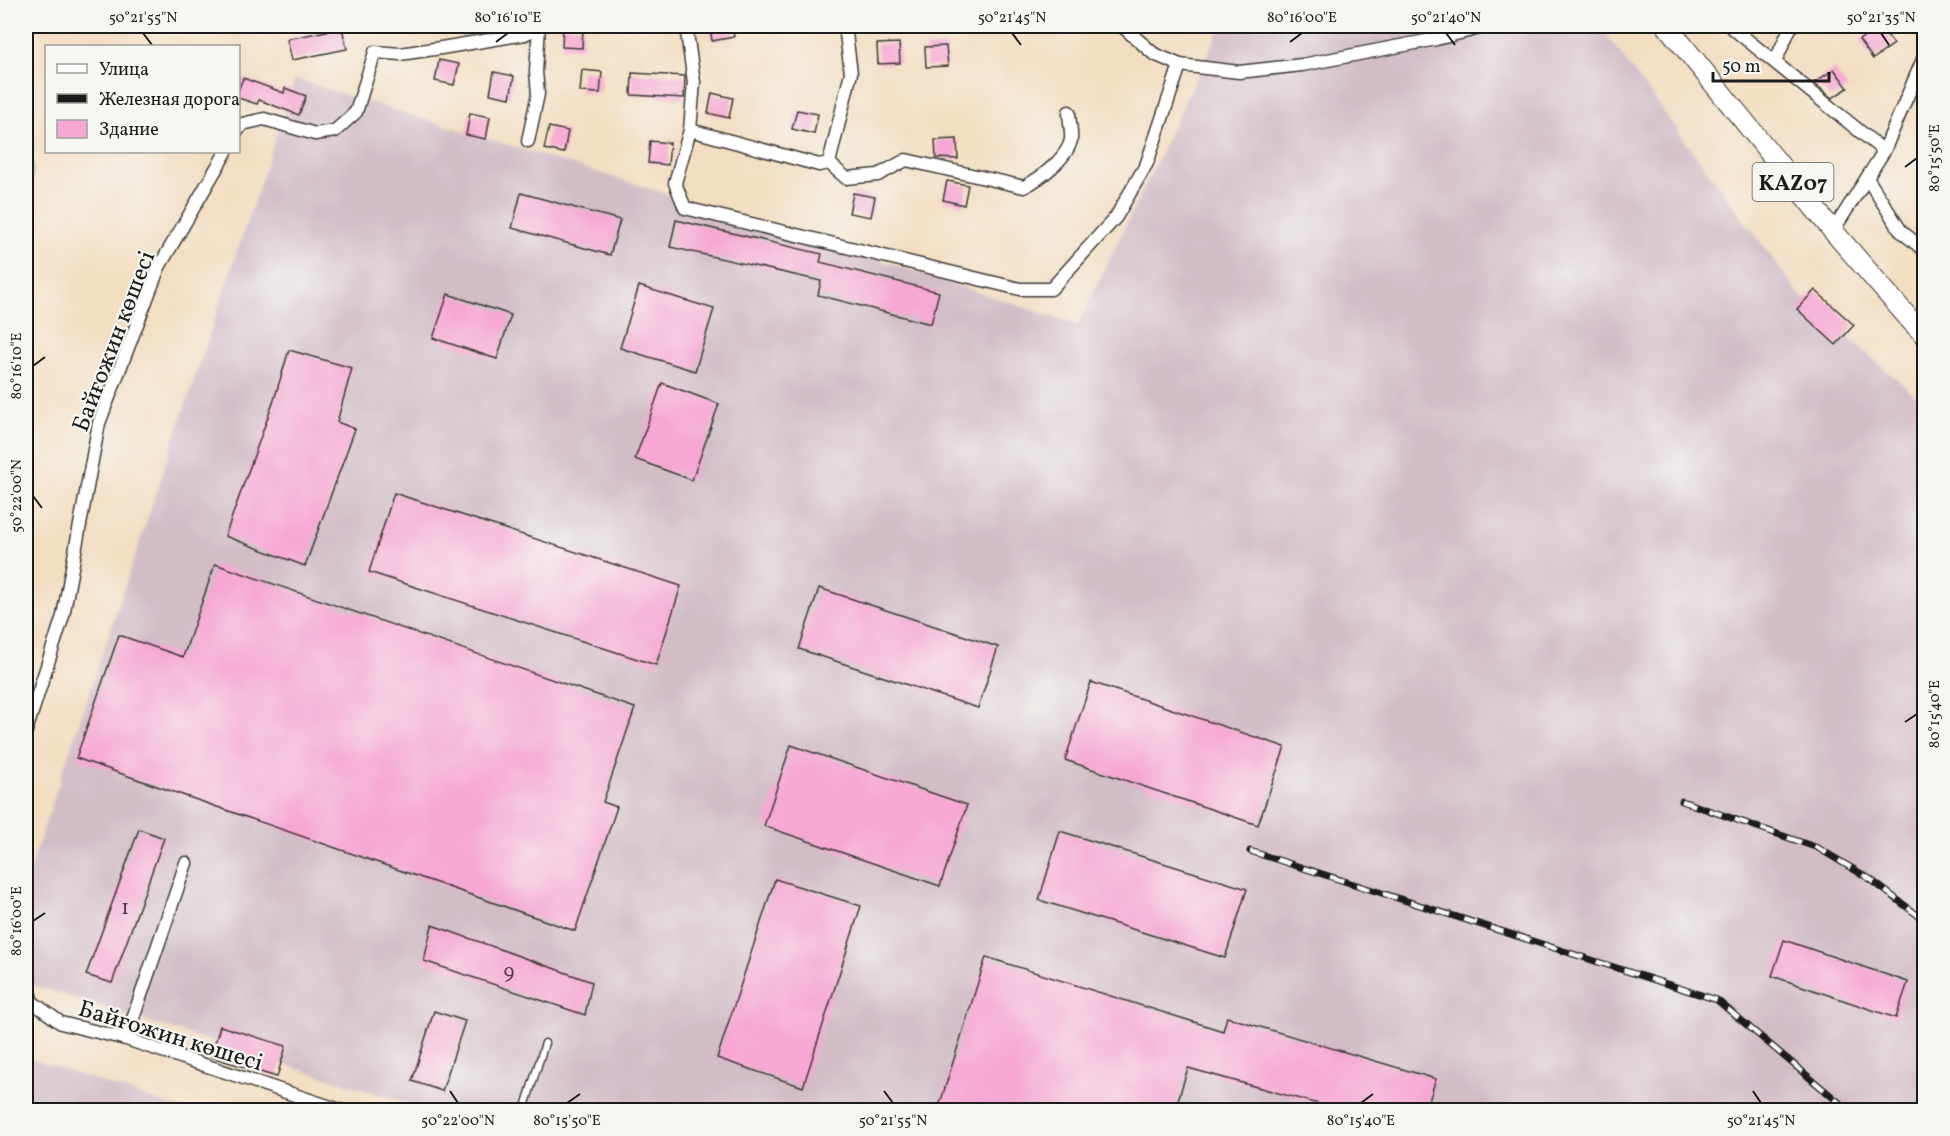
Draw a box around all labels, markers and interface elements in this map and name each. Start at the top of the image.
text: 50°21'55"N [109,8,177,29]
text: 80°16'10"E [474,8,542,29]
text: 50°21'45"N [978,8,1046,29]
text: 80°16'00"E [1267,8,1337,29]
text: 50°21'40"N [1411,8,1481,29]
text: 50°21'35"N [1846,8,1916,29]
legend [45,45,240,153]
scale bar [1713,45,1828,83]
text: 50 m [1722,55,1761,80]
text: Улица [99,58,149,83]
text: Железная дорога [99,88,240,113]
text: Здание [99,118,159,143]
text: 80°15'50"E [1925,124,1946,192]
road number: KAZ07 [1752,163,1834,201]
street label: Байғожин көшесі [65,246,165,437]
text: 80°16'10"E [7,332,28,400]
text: 50°22'00"N [7,459,28,533]
text: 80°15'40"E [1925,680,1946,748]
text: 80°16'00"E [7,886,28,956]
house number: 1 [121,894,129,923]
house number: 9 [504,958,515,987]
street label: Байғожин көшесі [74,993,267,1081]
text: 50°22'00"N [421,1111,495,1132]
text: 80°15'50"E [533,1111,601,1132]
text: 50°21'55"N [859,1111,927,1132]
text: 80°15'40"E [1327,1111,1395,1132]
text: 50°21'45"N [1727,1111,1795,1132]

